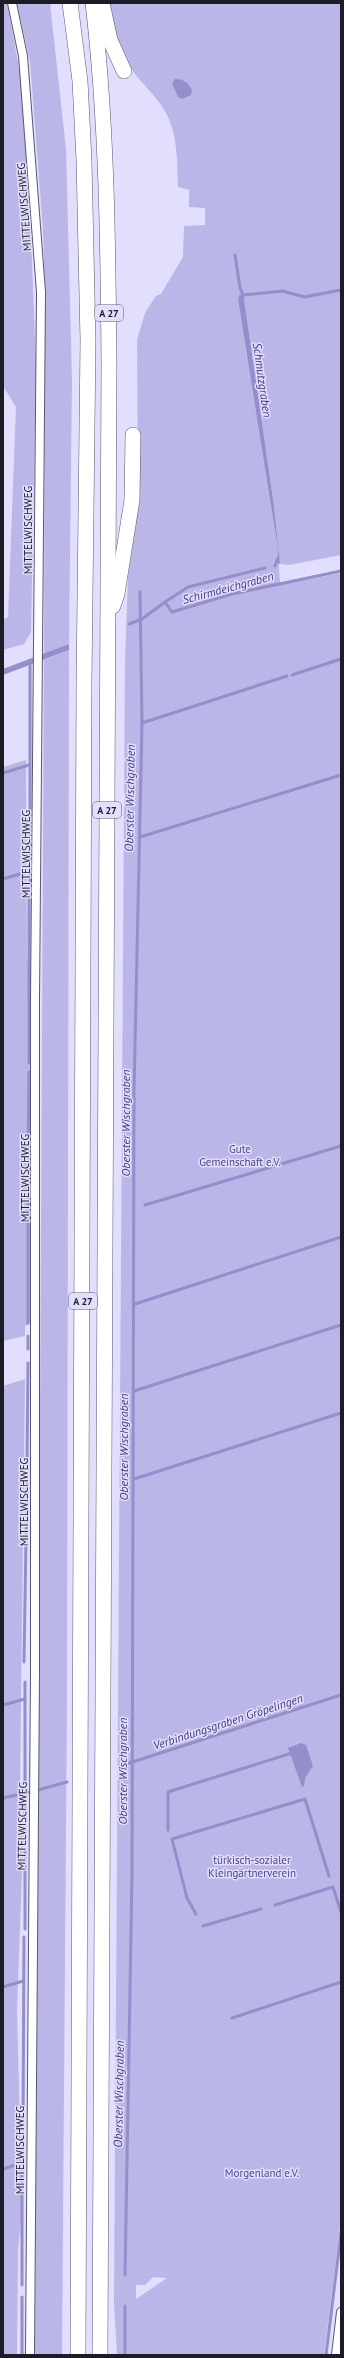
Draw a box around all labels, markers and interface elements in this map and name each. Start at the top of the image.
street label: MITTELWISCHWEG [14,162,34,252]
road number: A 27 [95,305,123,321]
water label: Schmutzgraben [250,342,275,418]
street label: MITTELWISCHWEG [21,485,35,574]
water label: Schirmdeichgraben [181,568,275,607]
water label: Oberster Wischgraben [121,744,138,852]
road number: A 27 [93,802,121,818]
street label: MITTELWISCHWEG [19,809,33,898]
water label: Oberster Wischgraben [118,1069,133,1177]
street label: MITTELWISCHWEG [18,1133,32,1222]
park label: Gute Gemeinschaft e.V. [199,1142,281,1169]
road number: A 27 [69,1293,97,1309]
water label: Oberster Wischgraben [116,1393,131,1501]
street label: MITTELWISCHWEG [17,1457,31,1546]
water label: Verbindungsgraben Gröpelingen [151,1690,305,1753]
water label: Oberster Wischgraben [115,1717,130,1825]
street label: MITTELWISCHWEG [14,1781,30,1870]
park label: türkisch-sozialer Kleingärtnerverein [208,1853,296,1880]
water label: Oberster Wischgraben [110,2040,127,2148]
street label: MITTELWISCHWEG [13,2105,27,2194]
park label: Morgenland e.V. [225,2166,299,2180]

